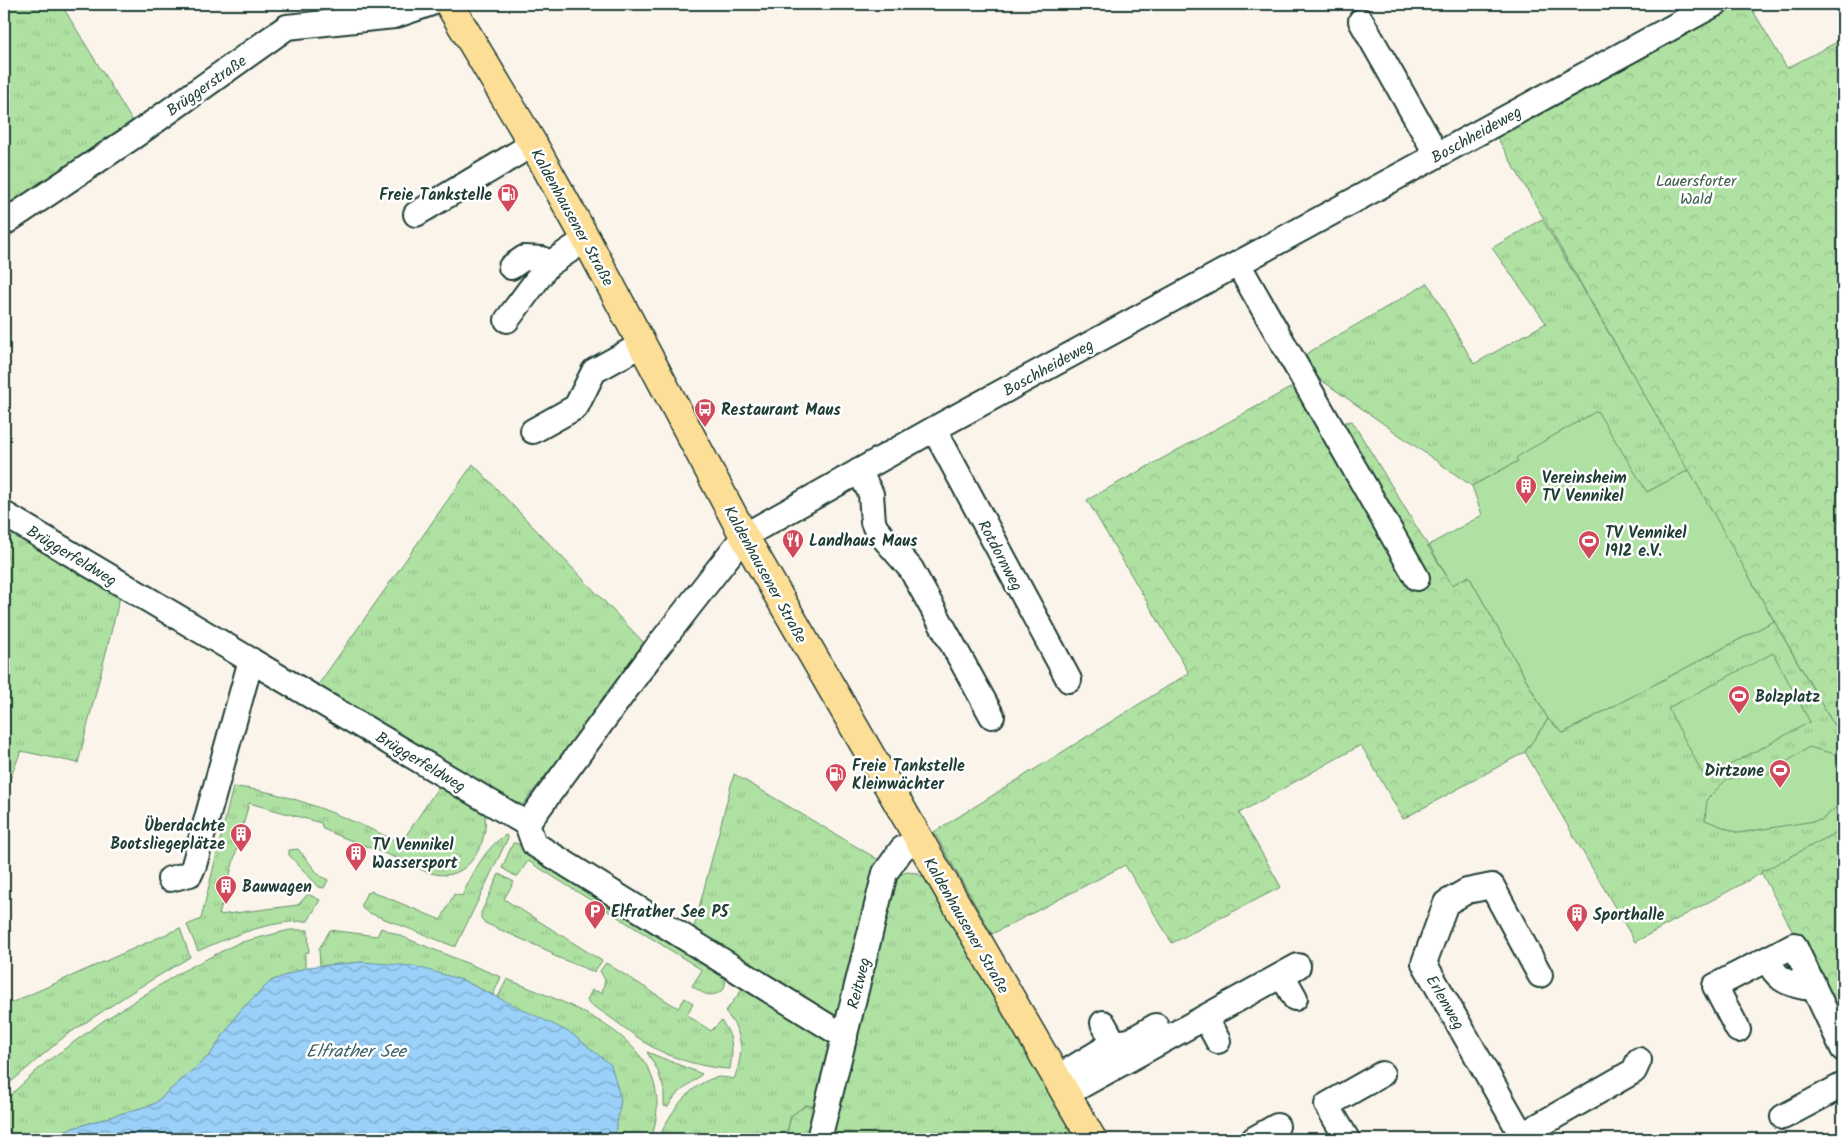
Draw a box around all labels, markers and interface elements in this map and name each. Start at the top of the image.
street label: Brüggerstraße [162,49,252,123]
street label: Boschheideweg [1427,100,1527,171]
street label: Kaldenhausener Straße [523,144,620,291]
park label: Lauersforter Wald [1656,169,1738,212]
fuel station icon: Freie Tankstelle [496,182,520,213]
place label: Freie Tankstelle [379,183,492,208]
street label: Boschheideweg [999,333,1099,404]
bus stop icon: Restaurant Maus [693,397,717,428]
place label: Restaurant Maus [721,398,841,423]
place label: Vereinsheim TV Vennikel [1542,466,1627,509]
building icon: Vereinsheim TV Vennikel [1514,474,1538,505]
street label: Kaldenhausener Straße [716,501,813,648]
street label: Rotdornweg [970,516,1029,596]
street label: Brüggerfeldweg [21,519,121,593]
place label: TV Vennikel 1912 e.V. [1605,521,1687,564]
restaurant icon: Landhaus Maus [781,528,805,559]
place label: Landhaus Maus [809,529,918,554]
sports icon: TV Vennikel 1912 e.V. [1577,529,1601,560]
sports icon: Bolzplatz [1727,684,1751,715]
place label: Bolzplatz [1755,685,1820,710]
street label: Brüggerfeldweg [370,725,470,799]
place label: Freie Tankstelle Kleinwächter [852,754,965,797]
sports icon: Dirtzone [1768,758,1792,789]
place label: Dirtzone [1705,759,1764,784]
fuel station icon: Freie Tankstelle Kleinwächter [824,762,848,793]
place label: Überdachte Bootsliegeplätze [110,814,225,857]
building icon: Überdachte Bootsliegeplätze [229,822,253,853]
place label: TV Vennikel Wassersport [372,833,458,876]
building icon: TV Vennikel Wassersport [344,841,368,872]
street label: Kaldenhausener Straße [916,853,1015,999]
building icon: Bauwagen [214,874,238,905]
place label: Bauwagen [242,875,312,900]
parking icon: Elfrather See P5 [583,899,607,930]
place label: Elfrather See P5 [611,900,730,925]
building icon: Sporthalle [1565,902,1589,933]
place label: Sporthalle [1593,903,1664,928]
street label: Reitweg [841,955,878,1012]
street label: Erlenweg [1419,971,1470,1035]
water label: Elfrather See [306,1038,408,1067]

